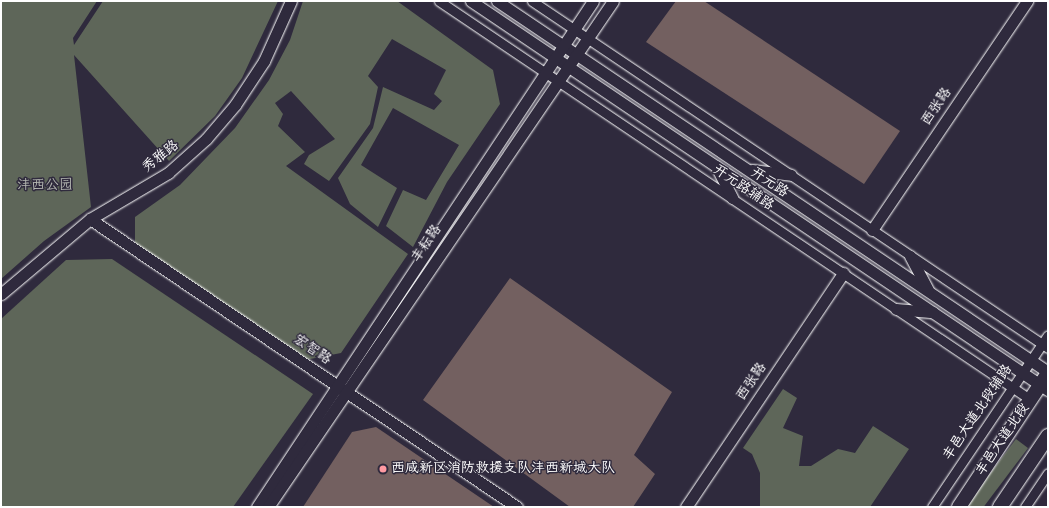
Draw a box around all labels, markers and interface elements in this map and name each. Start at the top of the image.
street label: 西张路 [918,85,956,129]
street label: 秀雅路 [139,137,183,177]
street label: 开元路辅路 [709,161,777,215]
street label: 开元路 [747,164,791,202]
park label: 沣西公园 [17,178,73,194]
street label: 丰耘路 [408,222,446,266]
street label: 宏智路 [290,331,334,369]
street label: 西张路 [733,360,771,404]
street label: 丰邑大道北段辅路 [940,362,1016,464]
street label: 丰邑大道北段 [973,400,1033,480]
place label: 西咸新区消防救援支队沣西新城大队 [391,461,615,477]
marker: 西咸新区消防救援支队沣西新城大队 [378,464,388,474]

